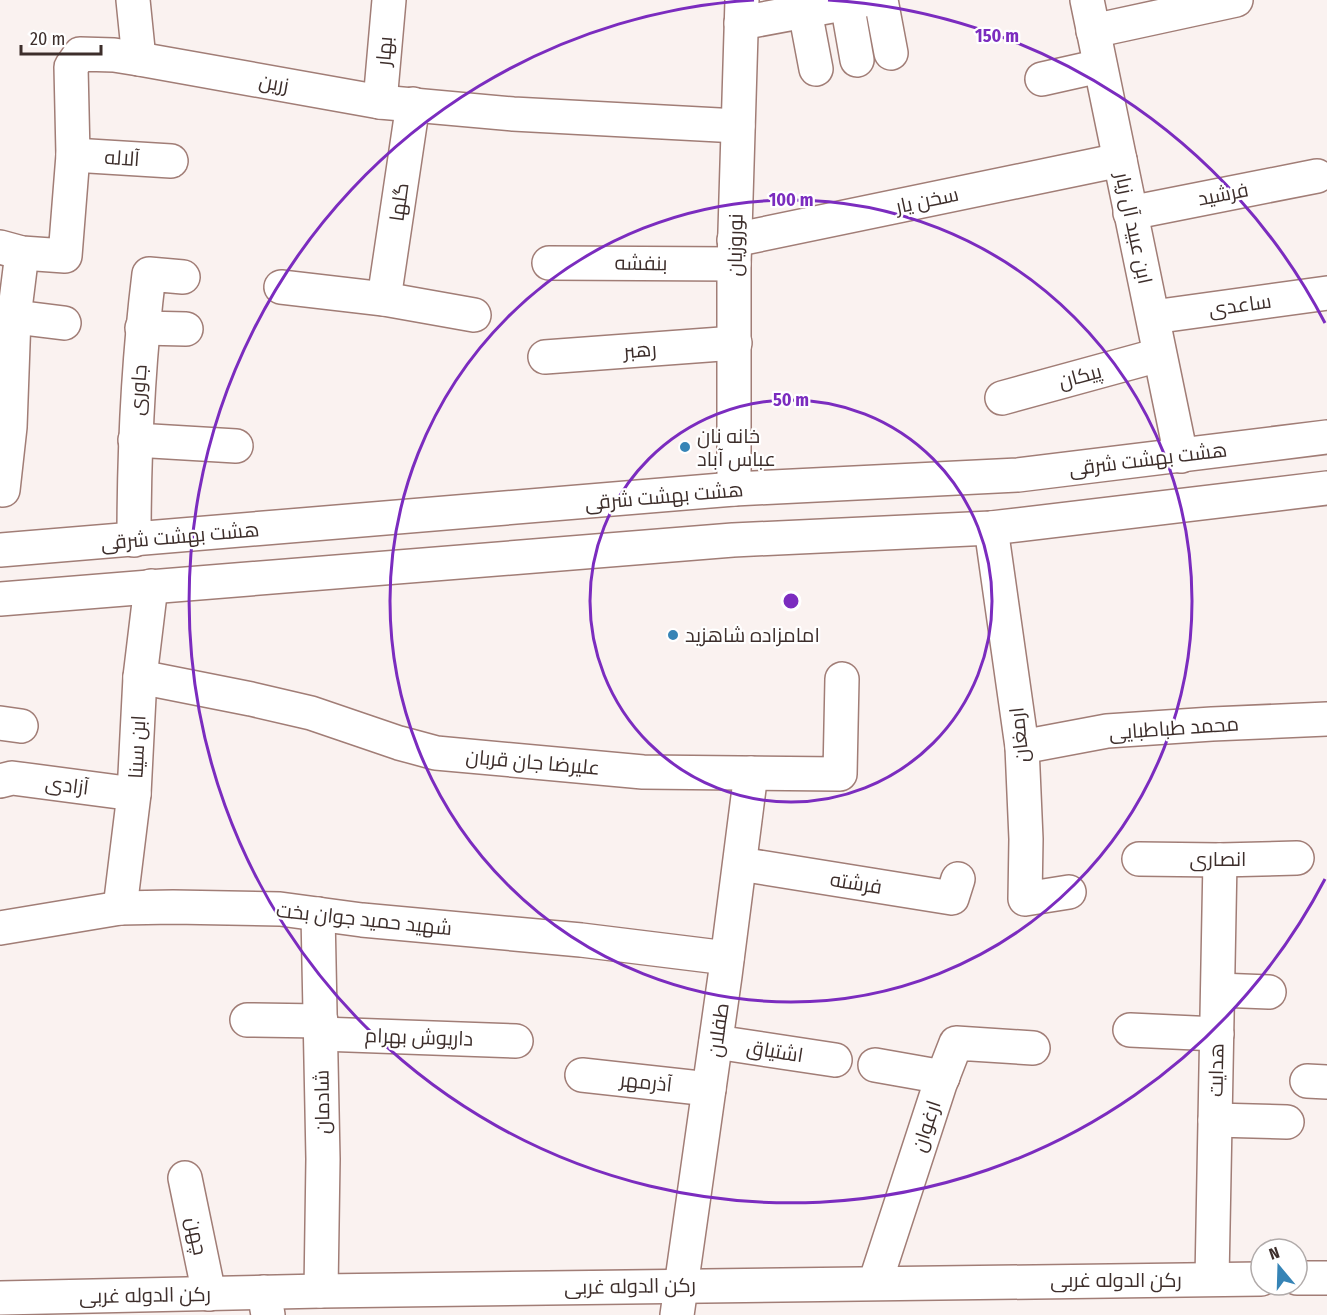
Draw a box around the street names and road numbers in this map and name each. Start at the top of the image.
street label: بهار [371,35,398,68]
street label: زرین [257,69,291,98]
street label: آلاله [104,145,141,171]
street label: ابن عبید آل زیار [1109,169,1158,286]
street label: فرشید [1196,177,1250,211]
street label: گلها [384,181,415,223]
street label: سخن یار [892,182,961,220]
street label: نوروزیان [722,213,749,277]
street label: بنفشه [614,251,668,275]
street label: ساعدی [1207,289,1273,322]
street label: رهبر [622,337,657,363]
street label: پیکان [1056,359,1105,394]
street label: جاوری [124,364,153,416]
street label: هشت بهشت شرقی [1068,437,1228,482]
street label: هشت بهشت شرقی [584,477,744,516]
street label: هشت بهشت شرقی [100,517,260,556]
street label: ارمغان [1004,706,1035,764]
street label: محمد طباطبایی [1108,711,1240,746]
street label: ابن سینا [123,715,152,779]
street label: علیرضا جان قربان [465,744,601,781]
street label: آزادی [44,770,91,801]
street label: انصاری [1190,847,1246,872]
street label: فرشته [828,867,884,899]
street label: شهید حمید جوان بخت [275,898,453,941]
street label: طفلان [702,1001,735,1059]
street label: داریوش بهرام [364,1023,474,1053]
street label: اشتیاق [745,1035,805,1068]
street label: هدایت [1204,1043,1228,1097]
street label: آذرمهر [618,1067,674,1098]
street label: شادمان [309,1070,336,1134]
street label: ارغوان [906,1097,947,1155]
street label: چهن [180,1215,213,1257]
street label: رکن الدوله غربی [1050,1268,1182,1293]
street label: رکن الدوله غربی [564,1273,696,1300]
street label: رکن الدوله غربی [79,1282,211,1309]

